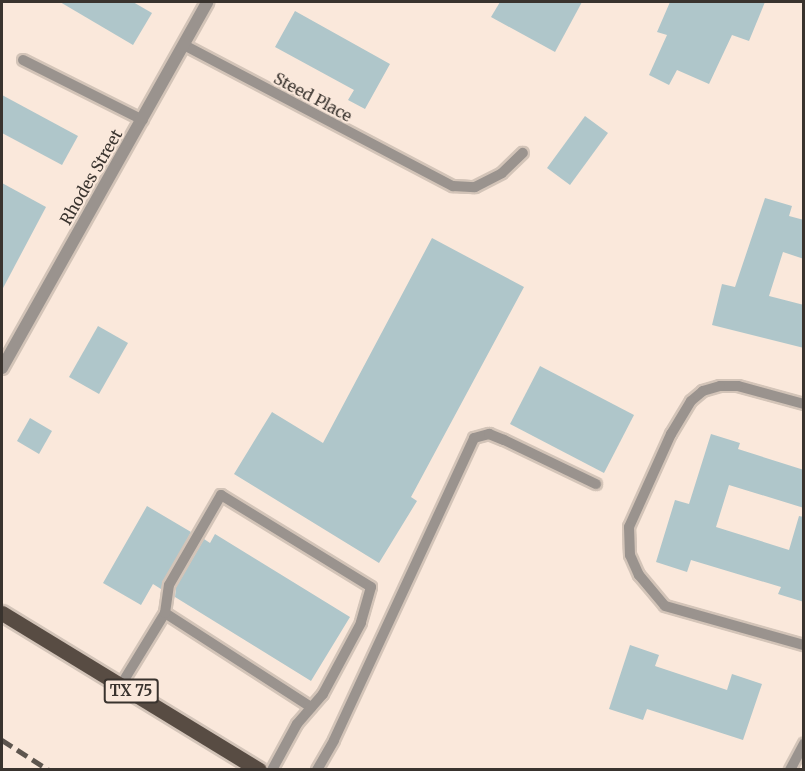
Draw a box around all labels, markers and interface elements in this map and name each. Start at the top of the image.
street label: Steed Place [271,68,355,126]
street label: Rhodes Street [56,126,126,228]
road number: TX 75 [102,679,160,703]

